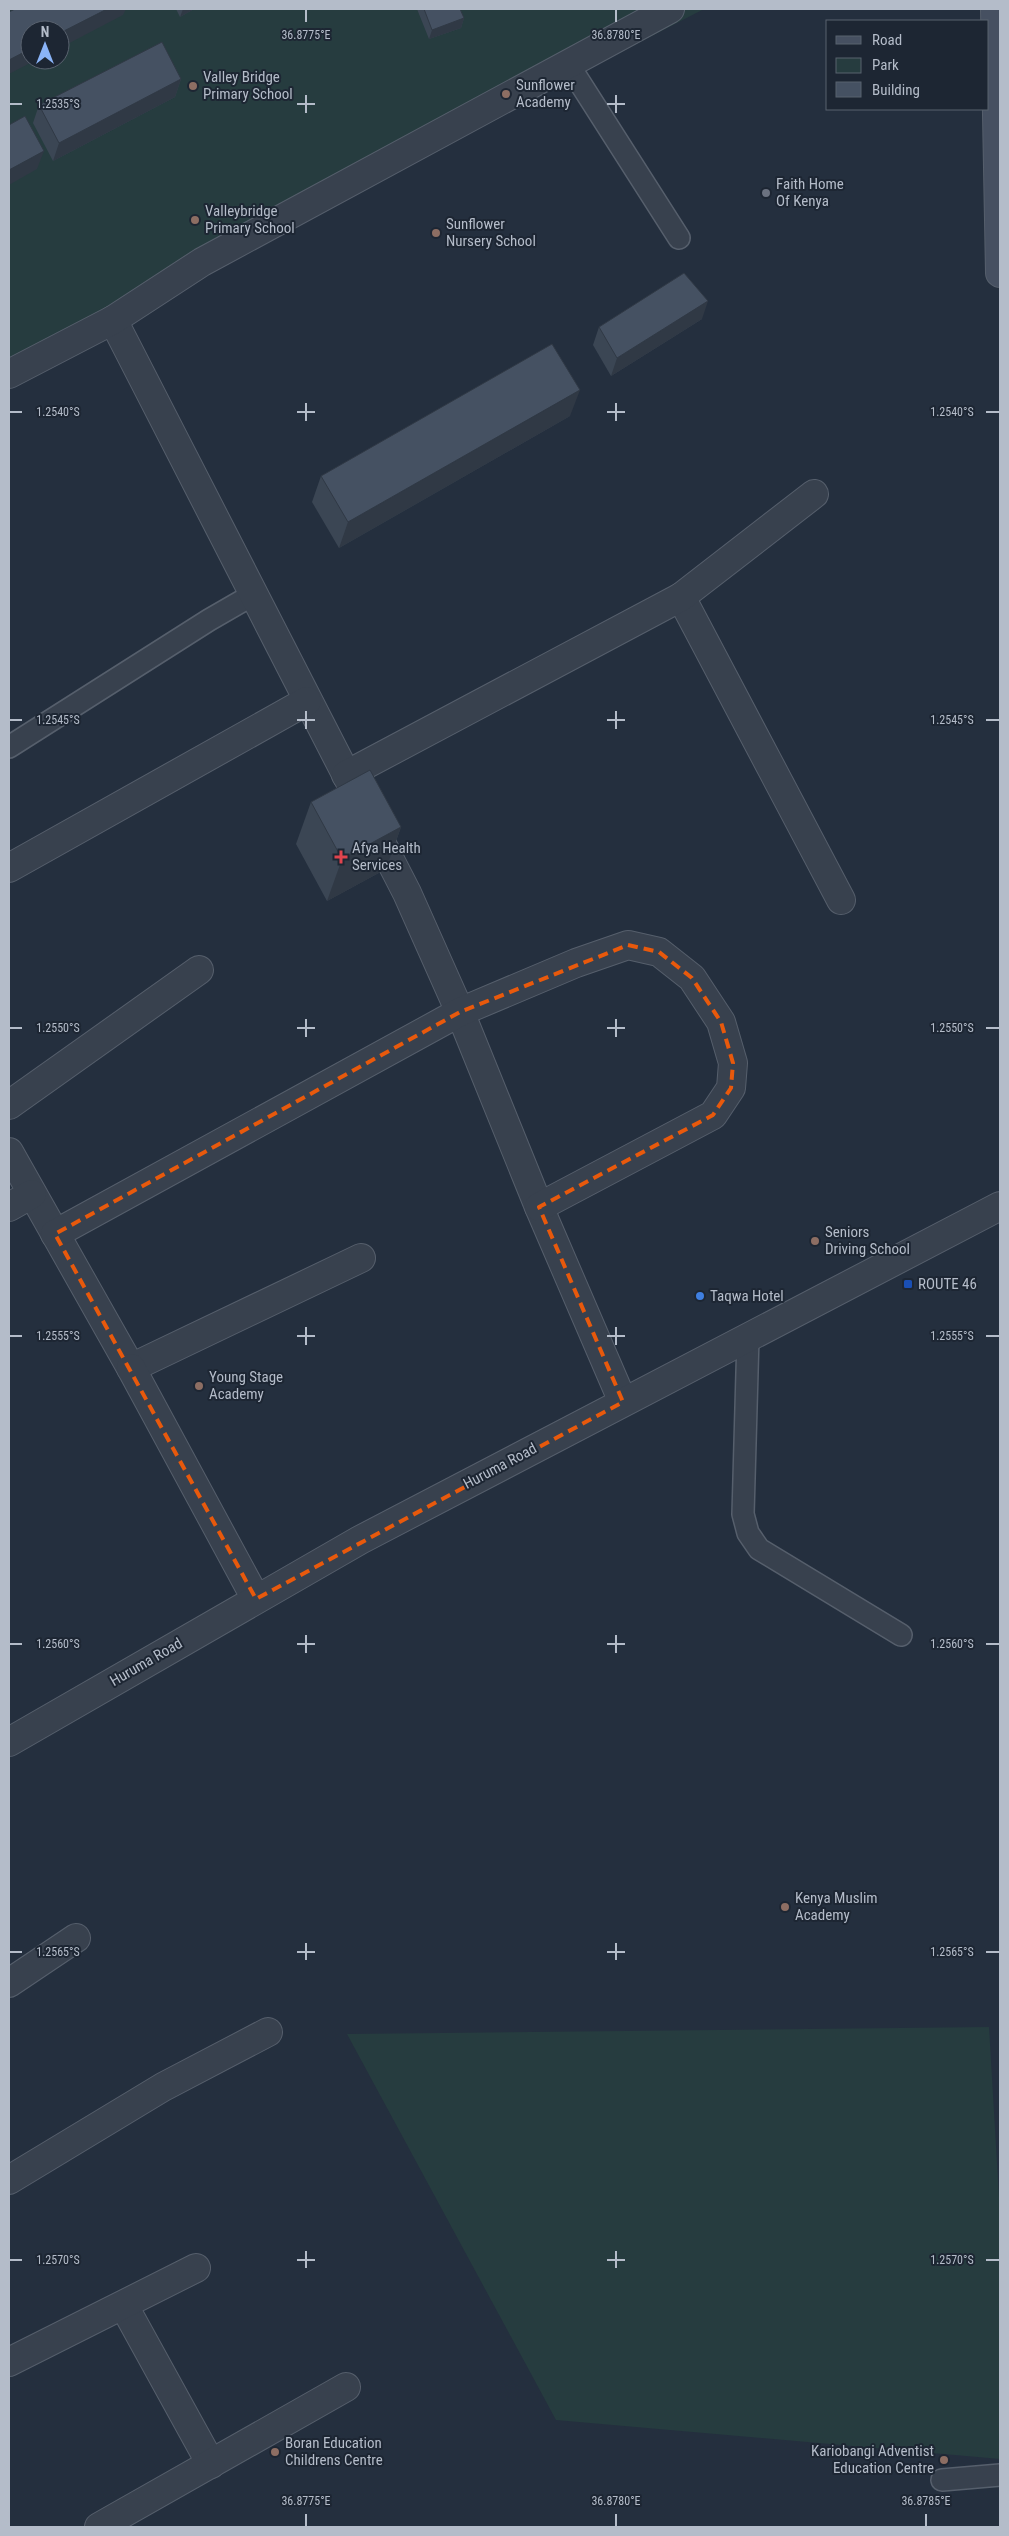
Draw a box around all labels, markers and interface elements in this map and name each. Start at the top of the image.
north arrow [20,20,70,70]
legend [826,20,989,110]
text: N [41,24,49,40]
text: 36.8775°E [281,28,331,42]
text: 36.8780°E [591,28,641,42]
text: Road [872,31,902,49]
text: Park [872,56,899,74]
place label: Valley Bridge Primary School [203,68,293,103]
place label: Sunflower Academy [516,76,575,111]
marker: Valley Bridge Primary School [187,80,199,92]
text: Building [872,81,920,99]
marker: Sunflower Academy [500,88,512,100]
text: 1.2535°S [36,97,80,111]
place label: Faith Home Of Kenya [776,175,844,210]
marker: Faith Home Of Kenya [760,187,772,199]
place label: Valleybridge Primary School [205,202,295,237]
marker: Valleybridge Primary School [189,214,201,226]
place label: Sunflower Nursery School [446,215,536,250]
marker: Sunflower Nursery School [430,227,442,239]
text: 1.2540°S [36,405,80,419]
text: 1.2540°S [930,405,974,419]
text: 1.2545°S [36,713,80,727]
text: 1.2545°S [930,713,974,727]
place label: Afya Health Services [352,839,421,874]
marker: Afya Health Services [334,850,348,864]
text: 1.2550°S [36,1021,80,1035]
text: 1.2550°S [930,1021,974,1035]
place label: Seniors Driving School [825,1223,910,1258]
marker: Seniors Driving School [809,1235,821,1247]
place label: ROUTE 46 [918,1275,977,1293]
marker: ROUTE 46 [902,1278,914,1290]
place label: Taqwa Hotel [710,1287,784,1305]
marker: Taqwa Hotel [694,1290,706,1302]
text: 1.2555°S [36,1329,80,1343]
text: 1.2555°S [930,1329,974,1343]
place label: Young Stage Academy [209,1368,283,1403]
marker: Young Stage Academy [193,1380,205,1392]
street label: Huruma Road [460,1439,540,1493]
street label: Huruma Road [107,1634,185,1690]
text: 1.2560°S [36,1637,80,1651]
text: 1.2560°S [930,1637,974,1651]
place label: Kenya Muslim Academy [795,1889,878,1924]
marker: Kenya Muslim Academy [779,1901,791,1913]
text: 1.2565°S [36,1945,80,1959]
text: 1.2565°S [930,1945,974,1959]
text: 1.2570°S [36,2253,80,2267]
text: 1.2570°S [930,2253,974,2267]
place label: Boran Education Childrens Centre [285,2434,383,2469]
place label: Kariobangi Adventist Education Centre [811,2442,934,2477]
marker: Boran Education Childrens Centre [269,2446,281,2458]
marker: Kariobangi Adventist Education Centre [938,2454,950,2466]
text: 36.8775°E [281,2494,331,2508]
text: 36.8780°E [591,2494,641,2508]
text: 36.8785°E [901,2494,951,2508]

